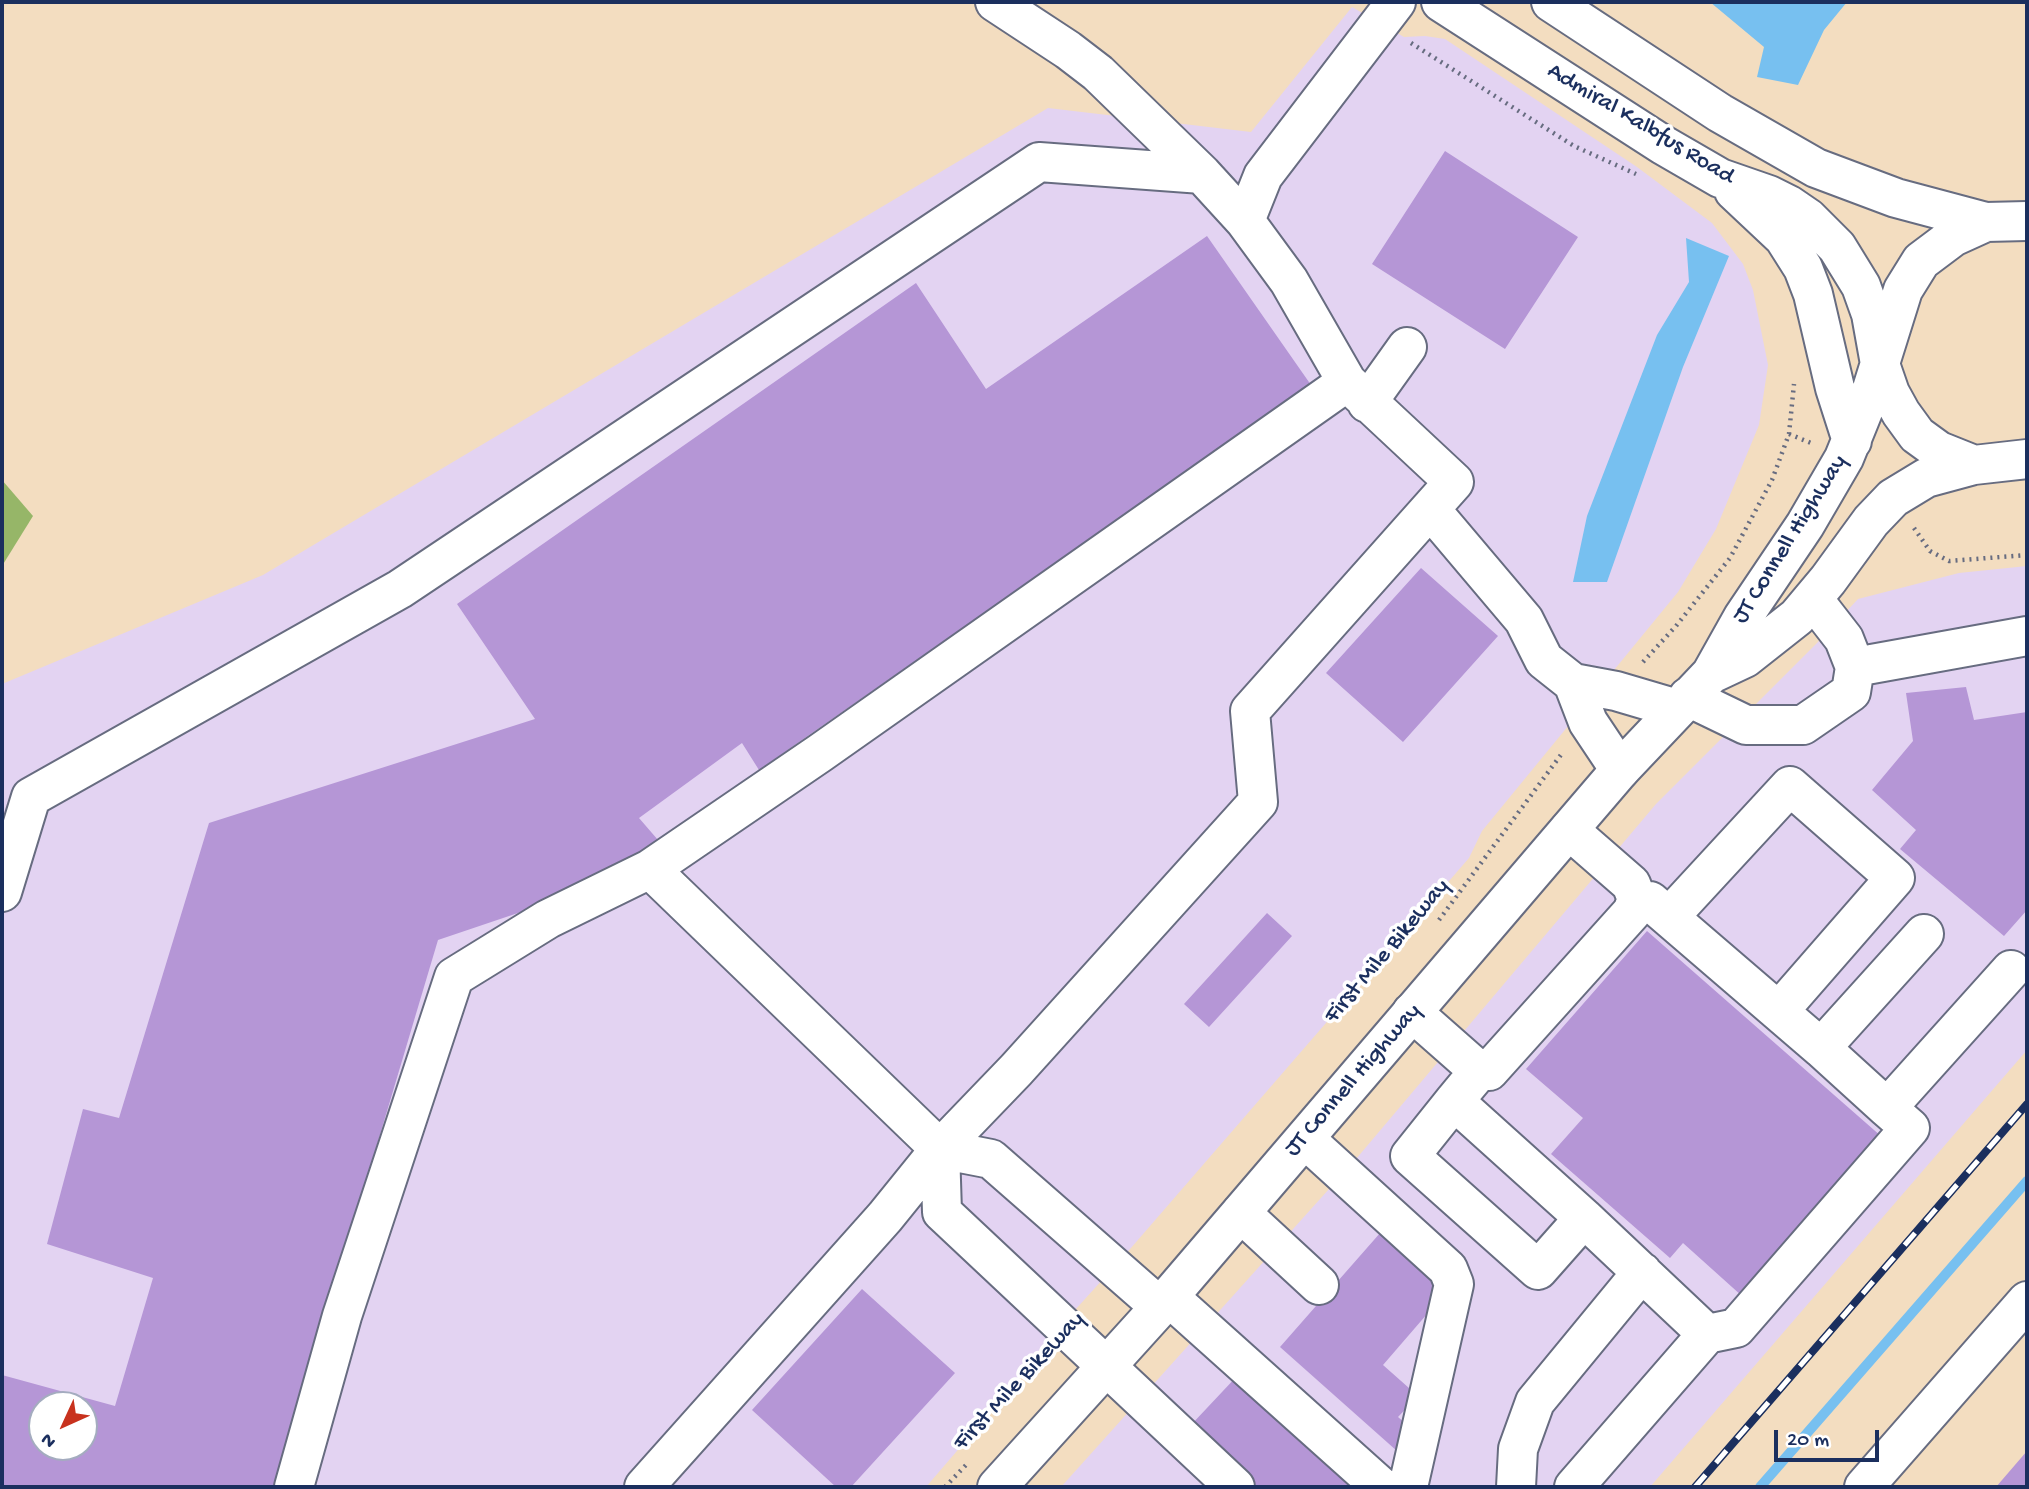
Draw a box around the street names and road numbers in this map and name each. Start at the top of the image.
street label: Admiral Kalbfus Road [1541,58,1739,192]
street label: JT Connell Highway [1727,450,1855,630]
street label: First Mile Bikeway [1319,874,1457,1030]
street label: JT Connell Highway [1280,998,1428,1164]
street label: First Mile Bikeway [948,1306,1092,1458]

